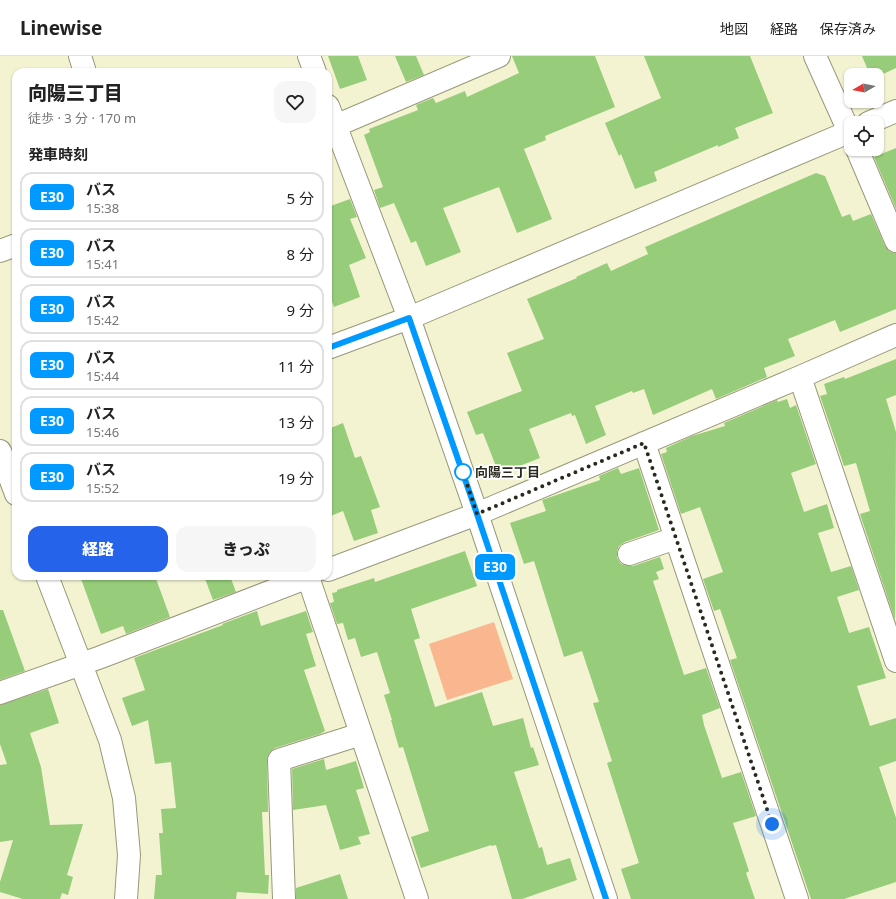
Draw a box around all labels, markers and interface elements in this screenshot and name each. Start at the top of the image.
text: Linewise [20,15,102,41]
text: 地図 [720,19,748,38]
text: 経路 [770,19,798,38]
text: 保存済み [820,19,876,38]
north arrow [844,68,884,108]
map controls [844,68,884,156]
text: 向陽三丁目 [28,80,123,106]
button: heart [274,81,316,123]
text: 徒歩 · 3 分 · 170 m [28,109,136,127]
button: locate [844,116,884,156]
text: 発車時刻 [28,144,88,164]
text: バス [86,179,116,199]
text: E30 [40,187,64,206]
text: 5 分 [287,188,314,208]
text: 15:38 [86,199,119,217]
text: バス [86,235,116,255]
text: E30 [40,243,64,262]
text: 8 分 [287,244,314,264]
text: 15:41 [86,255,119,273]
text: バス [86,291,116,311]
text: E30 [40,299,64,318]
text: 9 分 [287,300,314,320]
text: 15:42 [86,311,119,329]
text: バス [86,347,116,367]
text: E30 [40,355,64,374]
text: 11 分 [278,356,314,376]
text: 15:44 [86,367,119,385]
text: バス [86,403,116,423]
text: E30 [40,411,64,430]
text: 13 分 [278,412,314,432]
text: 15:46 [86,423,119,441]
text: バス [86,459,116,479]
marker: 向陽三丁目 [454,463,472,481]
place label: 向陽三丁目 [475,463,540,481]
text: E30 [40,467,64,486]
text: 19 分 [278,468,314,488]
text: 15:52 [86,479,119,497]
button: 経路 [28,526,168,572]
button: きっぷ [176,526,316,572]
line badge: E30 [472,554,518,580]
text: E30 [483,557,507,576]
your location [762,814,782,834]

